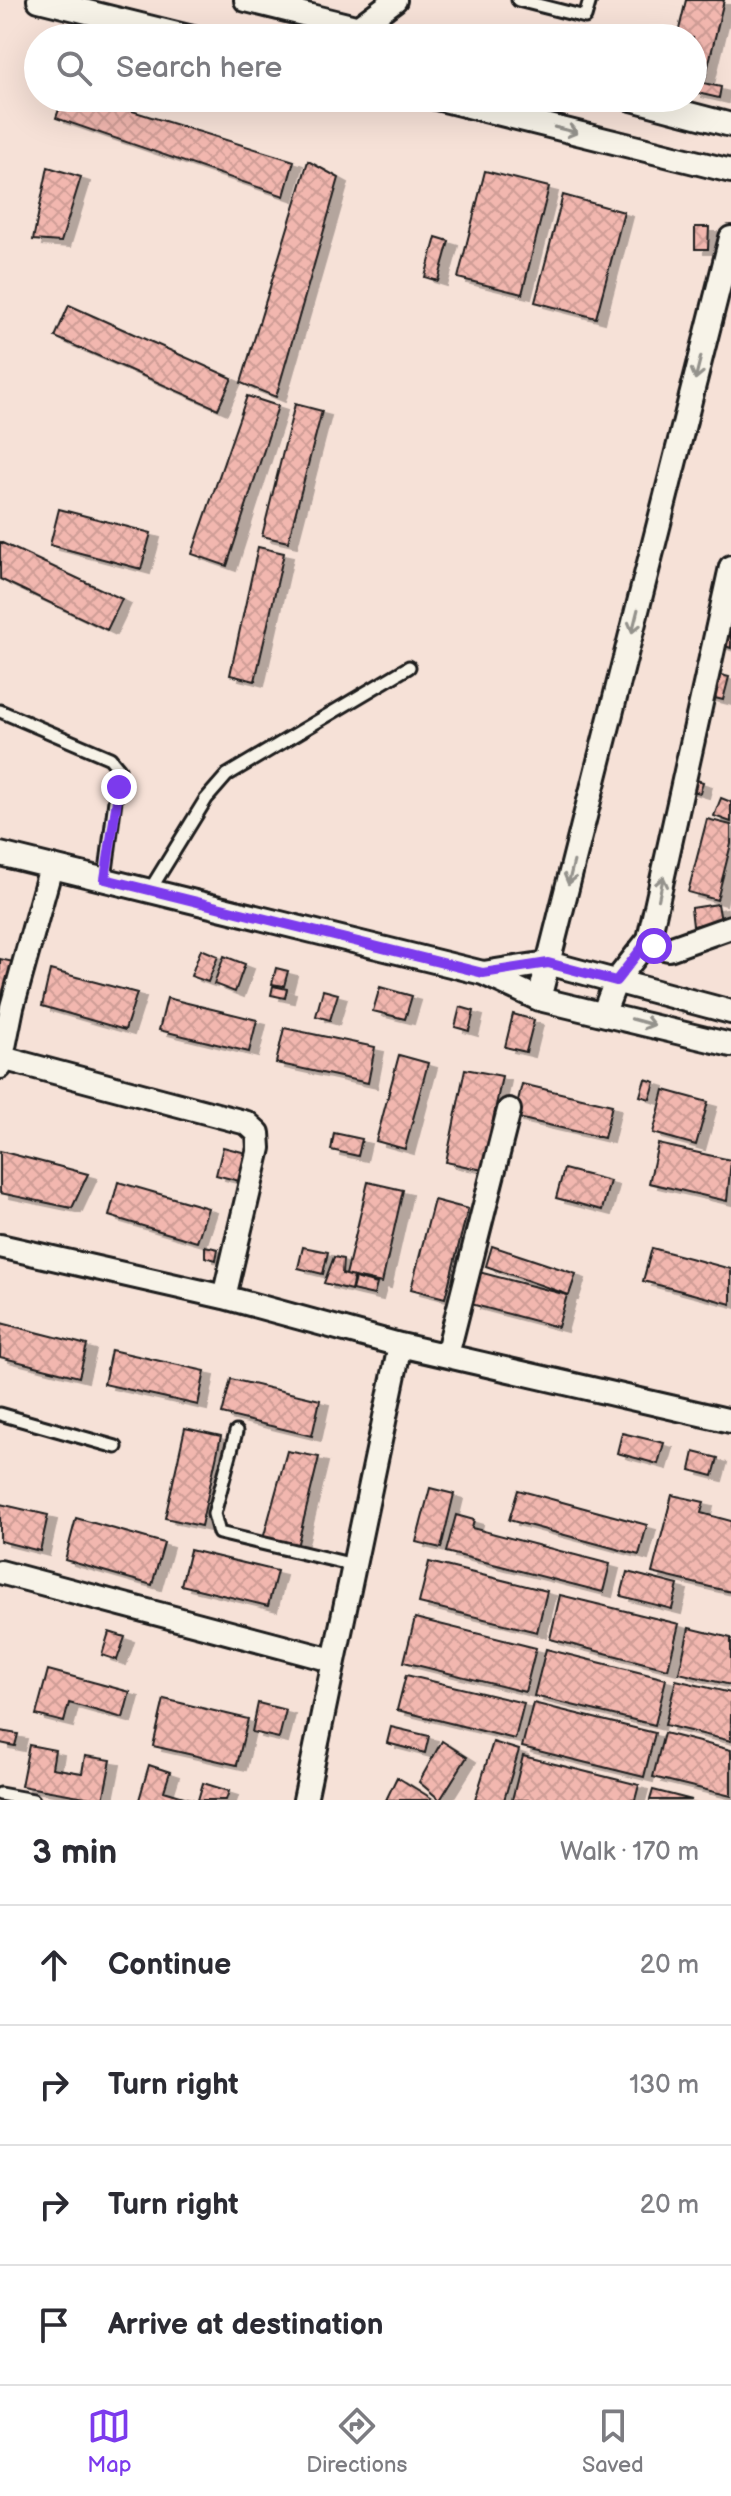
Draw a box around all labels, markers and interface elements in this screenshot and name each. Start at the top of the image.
search box [24,24,707,112]
icon: search [52,46,96,90]
text: Search here [116,50,282,86]
one-way arrow [552,124,578,139]
one-way arrow [690,355,705,381]
one-way arrow [626,607,641,633]
route end [101,769,137,805]
one-way arrow [563,859,578,885]
one-way arrow [654,876,669,901]
route start [636,928,672,964]
one-way arrow [629,1016,655,1031]
text: 3 min [32,1832,117,1873]
text: Walk · 170 m [560,1837,699,1868]
icon: ahead [32,1943,76,1987]
text: Continue [108,1947,231,1983]
text: 20 m [640,1950,699,1981]
icon: right [32,2063,76,2107]
text: Turn right [108,2067,239,2103]
text: 130 m [629,2070,699,2101]
icon: right [32,2183,76,2227]
text: Turn right [108,2187,239,2223]
text: 20 m [640,2190,699,2221]
icon: arrive [32,2303,76,2347]
text: Arrive at destination [108,2307,384,2343]
tab: Map [87,2404,132,2479]
tab: Directions [306,2404,407,2479]
tab: Saved [582,2404,644,2479]

